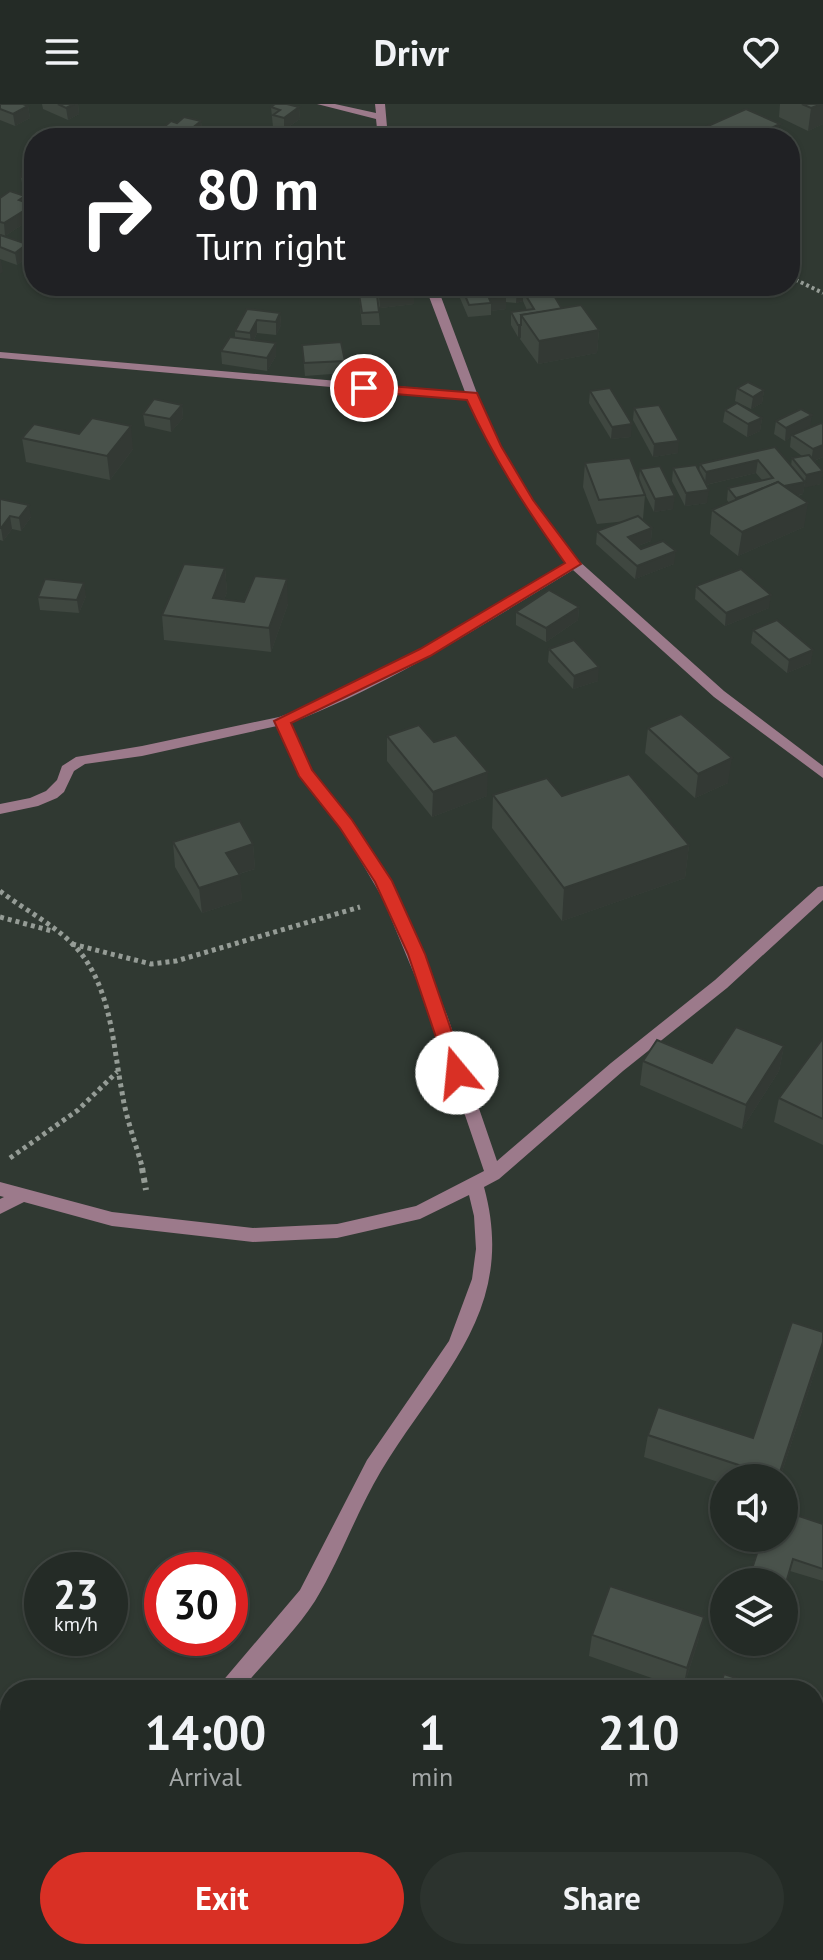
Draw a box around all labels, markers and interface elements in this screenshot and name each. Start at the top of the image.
text: Drivr [374,29,449,76]
icon: menu [40,30,84,74]
icon: heart [739,30,783,74]
text: 80 m [196,153,319,225]
icon: right [64,160,168,264]
text: Turn right [196,223,346,270]
pin [330,354,398,422]
icon: arrive [342,366,386,410]
position arrow [415,1031,499,1115]
map controls [710,1464,798,1656]
button: sound [710,1464,798,1552]
speed limit sign: 30 [144,1552,248,1656]
text: 23 [53,1568,99,1620]
button: layers [710,1568,798,1656]
text: km/h [54,1611,98,1637]
text: 14:00 [145,1701,266,1763]
text: 1 [418,1701,446,1763]
text: 210 [598,1701,679,1763]
text: Arrival [169,1760,242,1793]
text: min [411,1760,453,1793]
text: m [628,1760,649,1793]
button: Exit [40,1852,404,1944]
button: Share [420,1852,784,1944]

